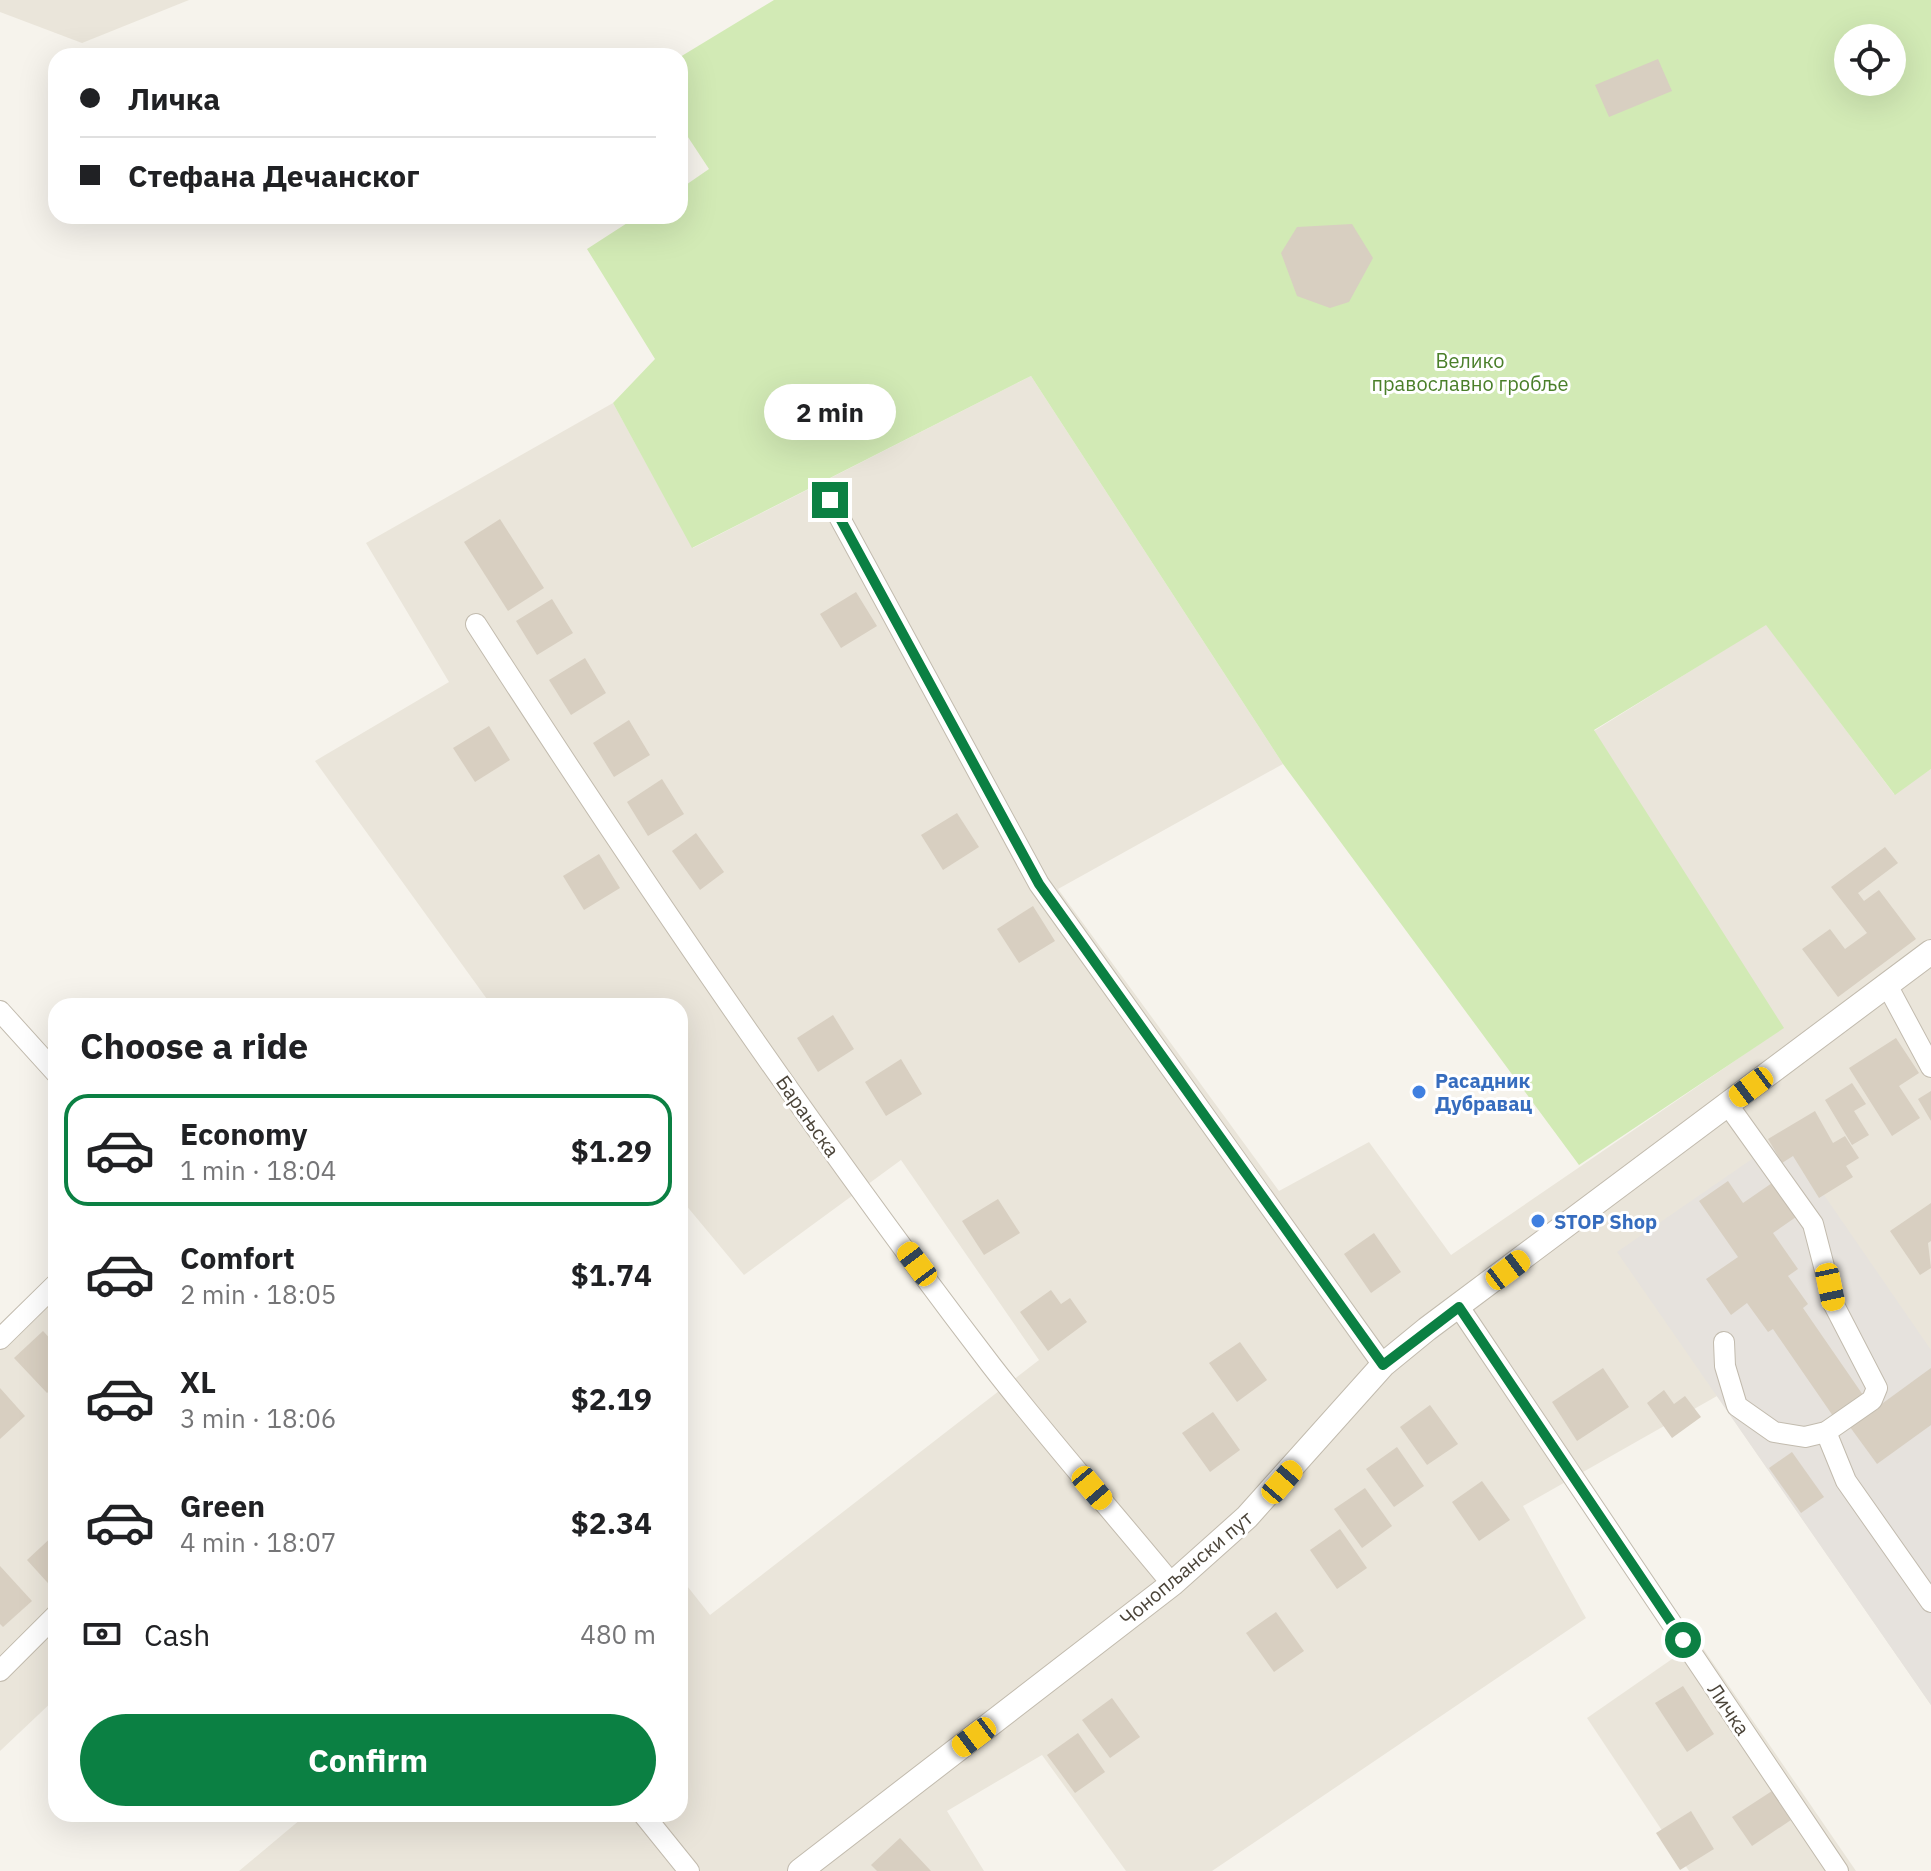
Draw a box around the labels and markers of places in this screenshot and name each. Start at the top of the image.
place label: Расадник Дубравац [1435,1067,1533,1117]
marker: Расадник Дубравац [1410,1083,1428,1101]
place label: STOP Shop [1554,1208,1657,1235]
marker: STOP Shop [1529,1212,1547,1230]

